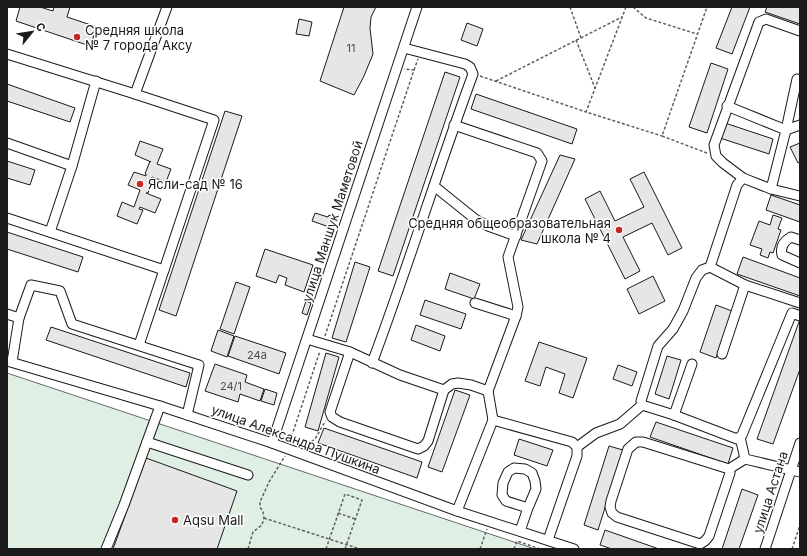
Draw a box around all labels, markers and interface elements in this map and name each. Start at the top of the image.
north arrow [12,12,52,52]
text: С [33,20,49,34]
place label: Средняя школа № 7 города Аксу [85,22,192,53]
marker: Средняя школа № 7 города Аксу [72,32,82,42]
house number: 11 [347,41,355,55]
street label: улица Маншук Маметовой [298,138,366,304]
place label: Ясли-сад № 16 [148,176,243,192]
marker: Ясли-сад № 16 [135,179,145,189]
place label: Средняя общеобразовательная школа № 4 [408,215,611,246]
marker: Средняя общеобразовательная школа № 4 [614,225,624,235]
house number: 24а [247,348,267,362]
house number: 24/1 [220,379,242,393]
street label: улица Александра Пушкина [209,401,383,477]
street label: улица Астана [749,449,791,535]
place label: Аqsu Mall [183,512,243,528]
marker: Аqsu Mall [170,515,180,525]

